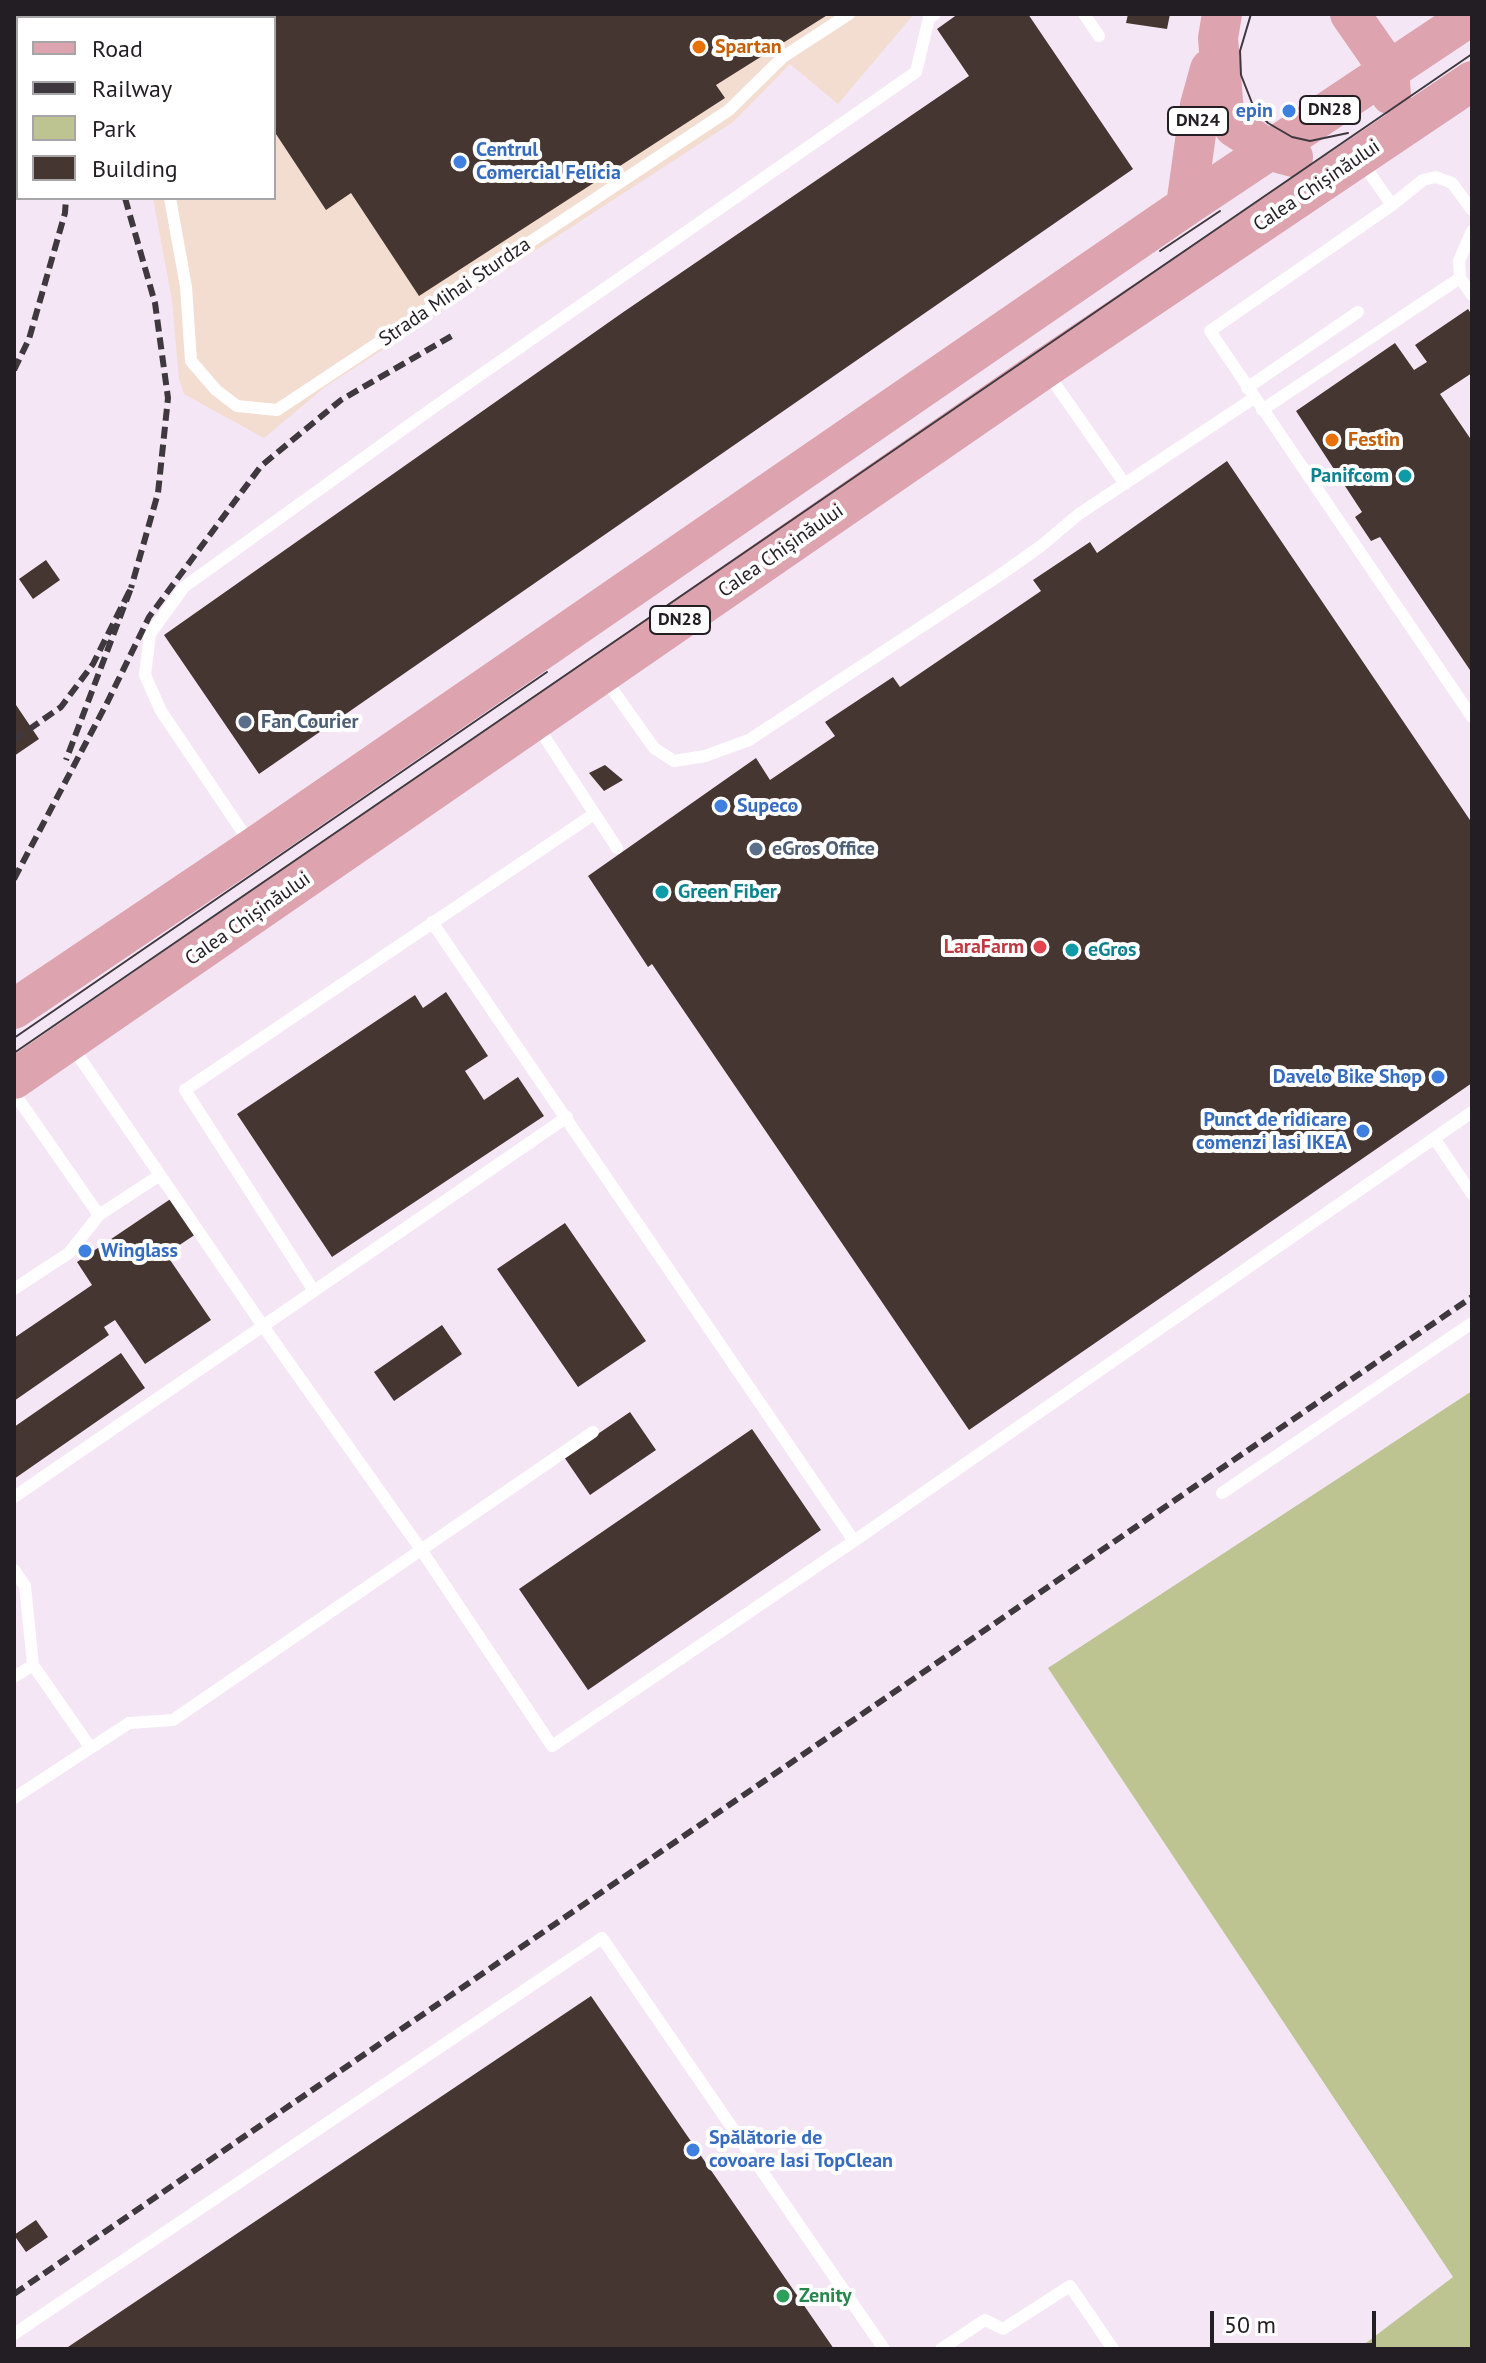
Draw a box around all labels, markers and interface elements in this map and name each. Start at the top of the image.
legend [16,16,276,200]
text: Road [92,33,143,64]
place label: Spartan [715,35,782,59]
marker: Spartan [690,38,708,56]
text: Railway [92,73,172,104]
road number: DN28 [1300,96,1360,124]
place label: epin [1236,99,1273,123]
marker: epin [1280,102,1298,120]
road number: DN24 [1168,107,1228,135]
text: Park [92,113,136,144]
street label: Calea Chișinăului [1249,135,1385,237]
place label: Centrul Comercial Felicia [476,138,621,185]
text: Building [92,153,178,184]
marker: Centrul Comercial Felicia [451,153,469,171]
street label: Strada Mihai Sturdza [375,232,535,352]
place label: Festin [1348,428,1400,452]
marker: Festin [1323,431,1341,449]
place label: Panifcom [1310,464,1389,488]
marker: Panifcom [1396,467,1414,485]
street label: Calea Chișinăului [714,499,848,603]
road number: DN28 [650,606,710,634]
place label: Fan Courier [261,710,359,734]
marker: Fan Courier [236,713,254,731]
place label: Supeco [737,794,798,818]
marker: Supeco [712,797,730,815]
place label: eGros Office [772,837,875,861]
marker: eGros Office [747,840,765,858]
street label: Calea Chișinăului [181,867,315,971]
place label: Green Fiber [678,880,777,904]
marker: Green Fiber [653,883,671,901]
place label: LaraFarm [944,935,1024,959]
marker: LaraFarm [1031,938,1049,956]
place label: eGros [1088,938,1137,962]
marker: eGros [1063,941,1081,959]
place label: Davelo Bike Shop [1273,1065,1422,1089]
marker: Davelo Bike Shop [1429,1068,1447,1086]
place label: Punct de ridicare comenzi Iasi IKEA [1196,1108,1347,1155]
marker: Punct de ridicare comenzi Iasi IKEA [1354,1122,1372,1140]
place label: Winglass [101,1239,178,1263]
marker: Winglass [76,1242,94,1260]
place label: Spălătorie de covoare Iasi TopClean [709,2126,893,2173]
marker: Spălătorie de covoare Iasi TopClean [684,2141,702,2159]
place label: Zenity [799,2284,852,2308]
marker: Zenity [774,2287,792,2305]
scale bar [1214,2295,1380,2345]
text: 50 m [1224,2309,1276,2340]

